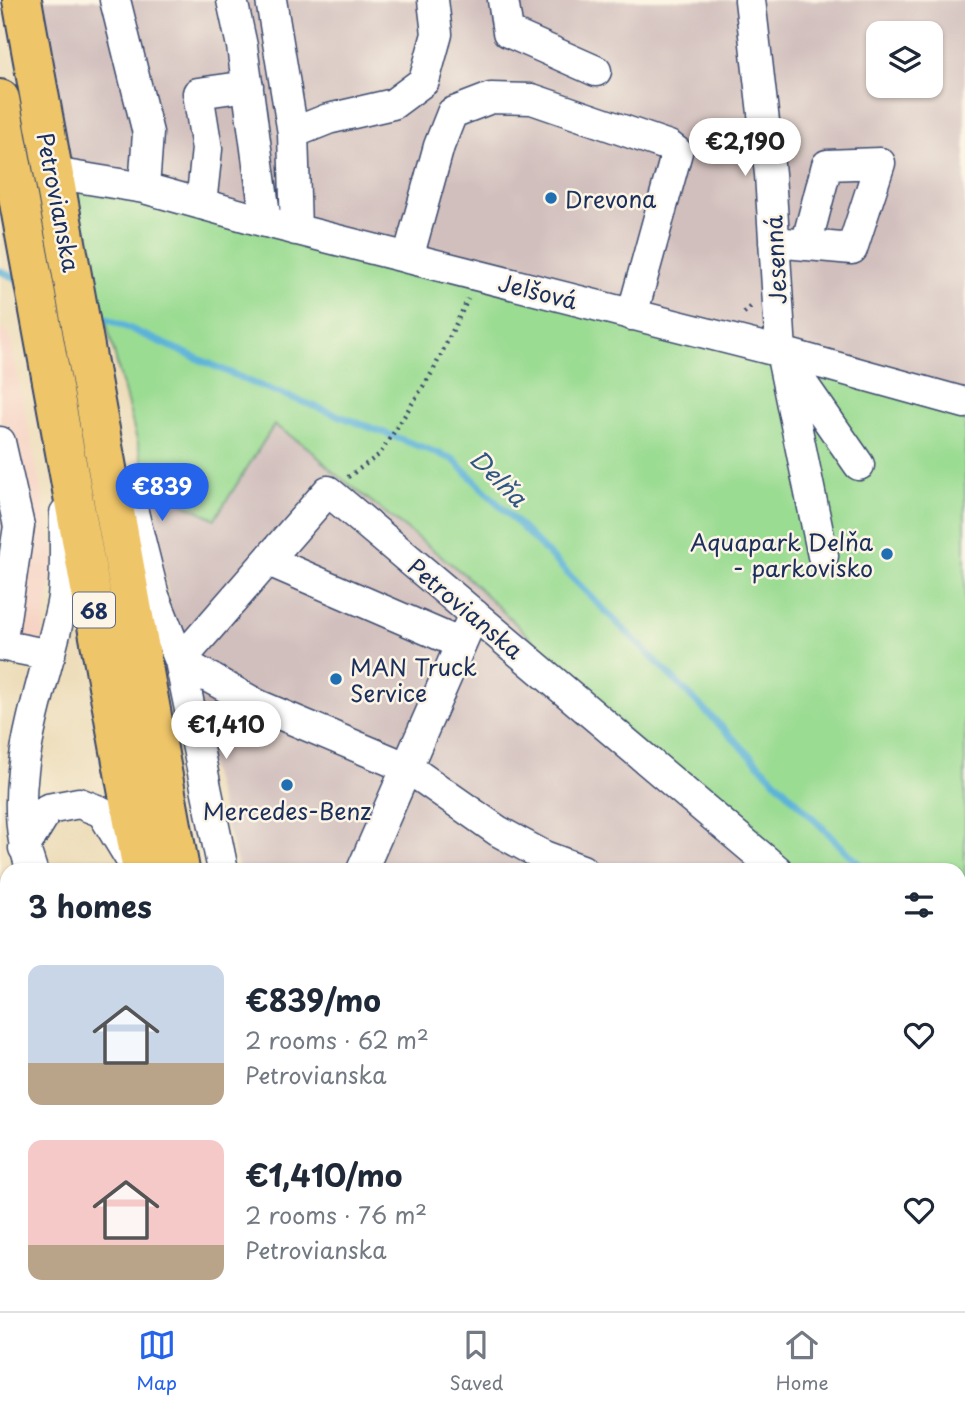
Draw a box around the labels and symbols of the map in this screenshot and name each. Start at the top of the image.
pin: €2,190 [688,118,802,178]
street label: Petrovianska [28,129,90,275]
place label: Drevona [565,181,657,216]
marker: Drevona [543,190,559,206]
street label: Jesenná [755,214,795,306]
street label: Jelšová [495,264,581,318]
water label: Delňa [462,440,537,515]
pin: €839 [121,463,203,523]
place label: Aquapark Delňa - parkovisko [690,524,874,585]
marker: Aquapark Delňa - parkovisko [879,546,895,562]
street label: Petrovianska [401,549,532,667]
road number: 68 [73,592,115,628]
place label: MAN Truck Service [350,649,477,710]
marker: MAN Truck Service [328,671,344,687]
pin: €1,410 [169,702,283,761]
marker: Mercedes-Benz [279,777,295,793]
place label: Mercedes-Benz [203,793,371,828]

